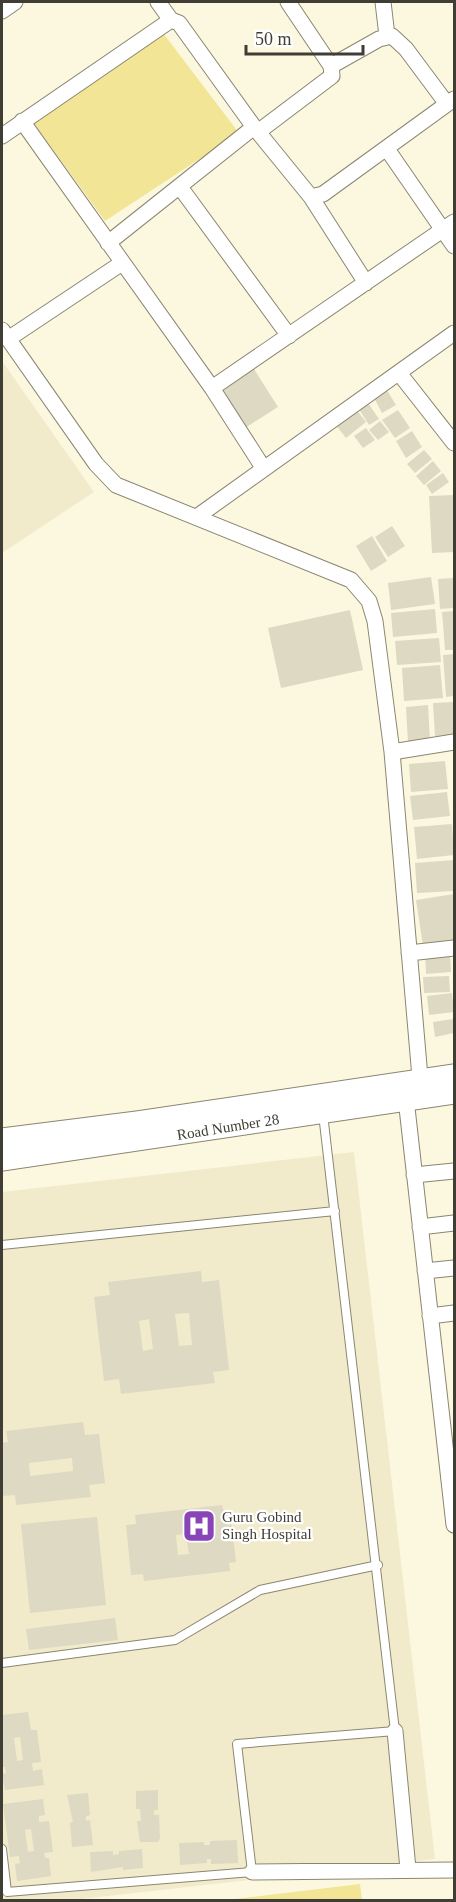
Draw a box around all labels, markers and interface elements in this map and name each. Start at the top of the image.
scale bar [246,18,363,56]
text: 50 m [255,29,292,49]
street label: Road Number 28 [176,1111,280,1143]
hospital icon: Guru Gobind Singh Hospital [181,1508,217,1544]
place label: Guru Gobind Singh Hospital [222,1509,312,1542]

